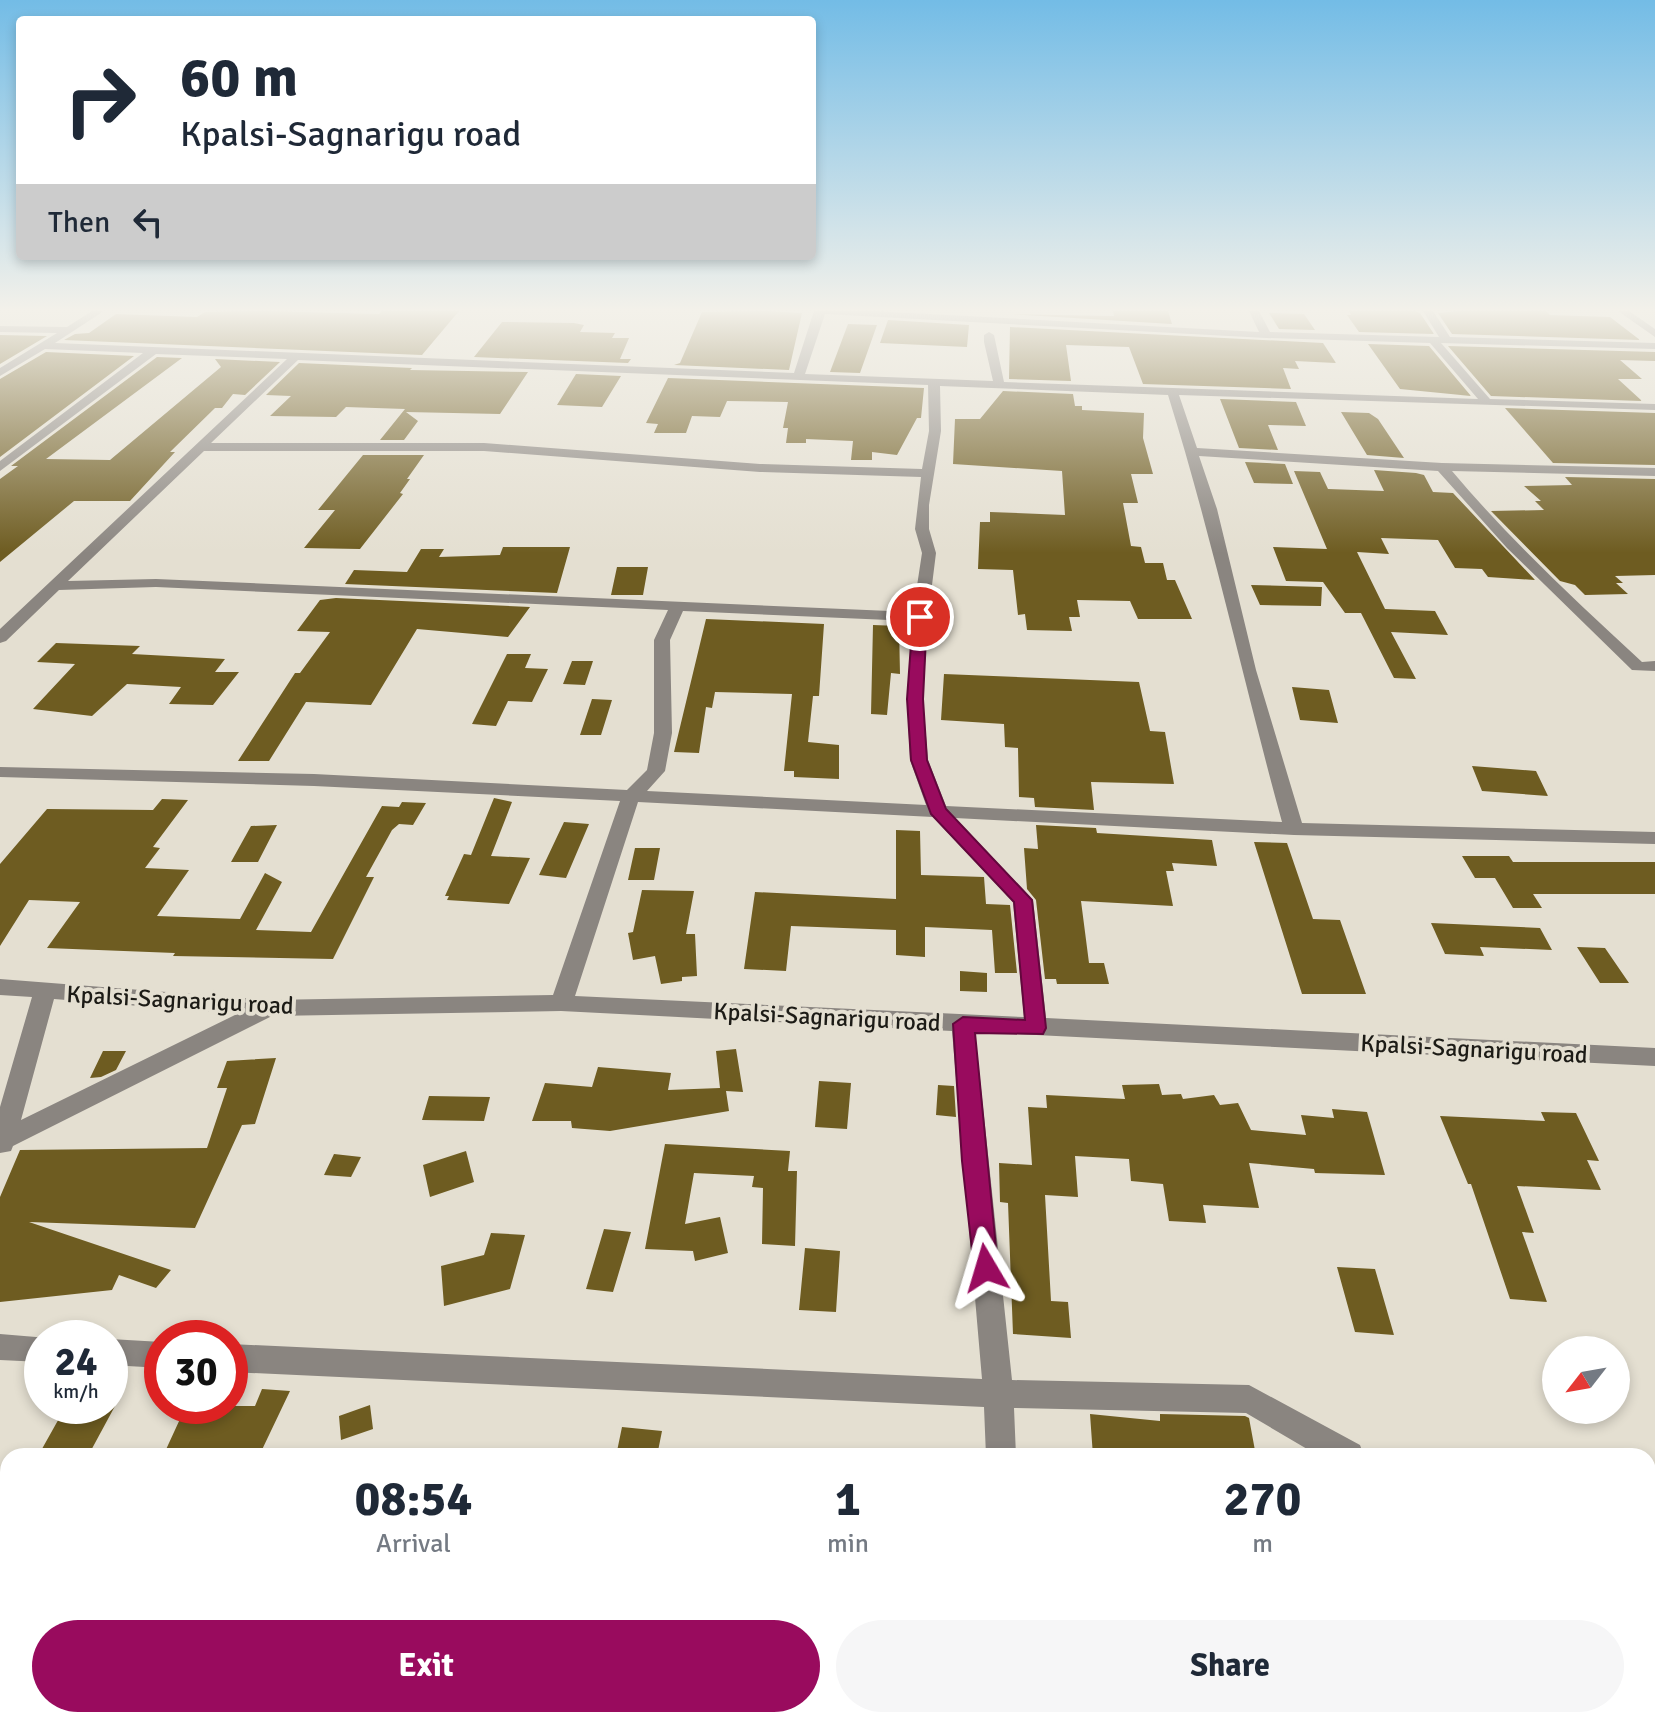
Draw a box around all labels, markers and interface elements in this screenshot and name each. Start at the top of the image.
text: 60 m [180,43,298,112]
icon: right [48,48,152,152]
text: Kpalsi-Sagnarigu road [180,112,521,157]
icon: left [126,200,170,244]
text: Then [48,204,110,241]
pin [886,583,954,651]
icon: arrive [898,595,942,639]
street label: Kpalsi-Sagnarigu road [66,979,294,1021]
street label: Kpalsi-Sagnarigu road [713,996,941,1038]
street label: Kpalsi-Sagnarigu road [1360,1028,1588,1070]
position arrow [944,1226,1028,1310]
speed limit sign: 30 [144,1320,248,1424]
north arrow [1542,1336,1630,1424]
map controls [1542,1336,1630,1424]
text: 24 [54,1337,98,1387]
text: km/h [53,1379,99,1404]
text: 08:54 [355,1470,472,1529]
text: 1 [835,1470,861,1529]
text: 270 [1224,1470,1301,1529]
text: Arrival [376,1528,451,1560]
text: min [827,1528,869,1560]
text: m [1252,1528,1273,1560]
button: Exit [32,1620,820,1712]
button: Share [836,1620,1624,1712]

